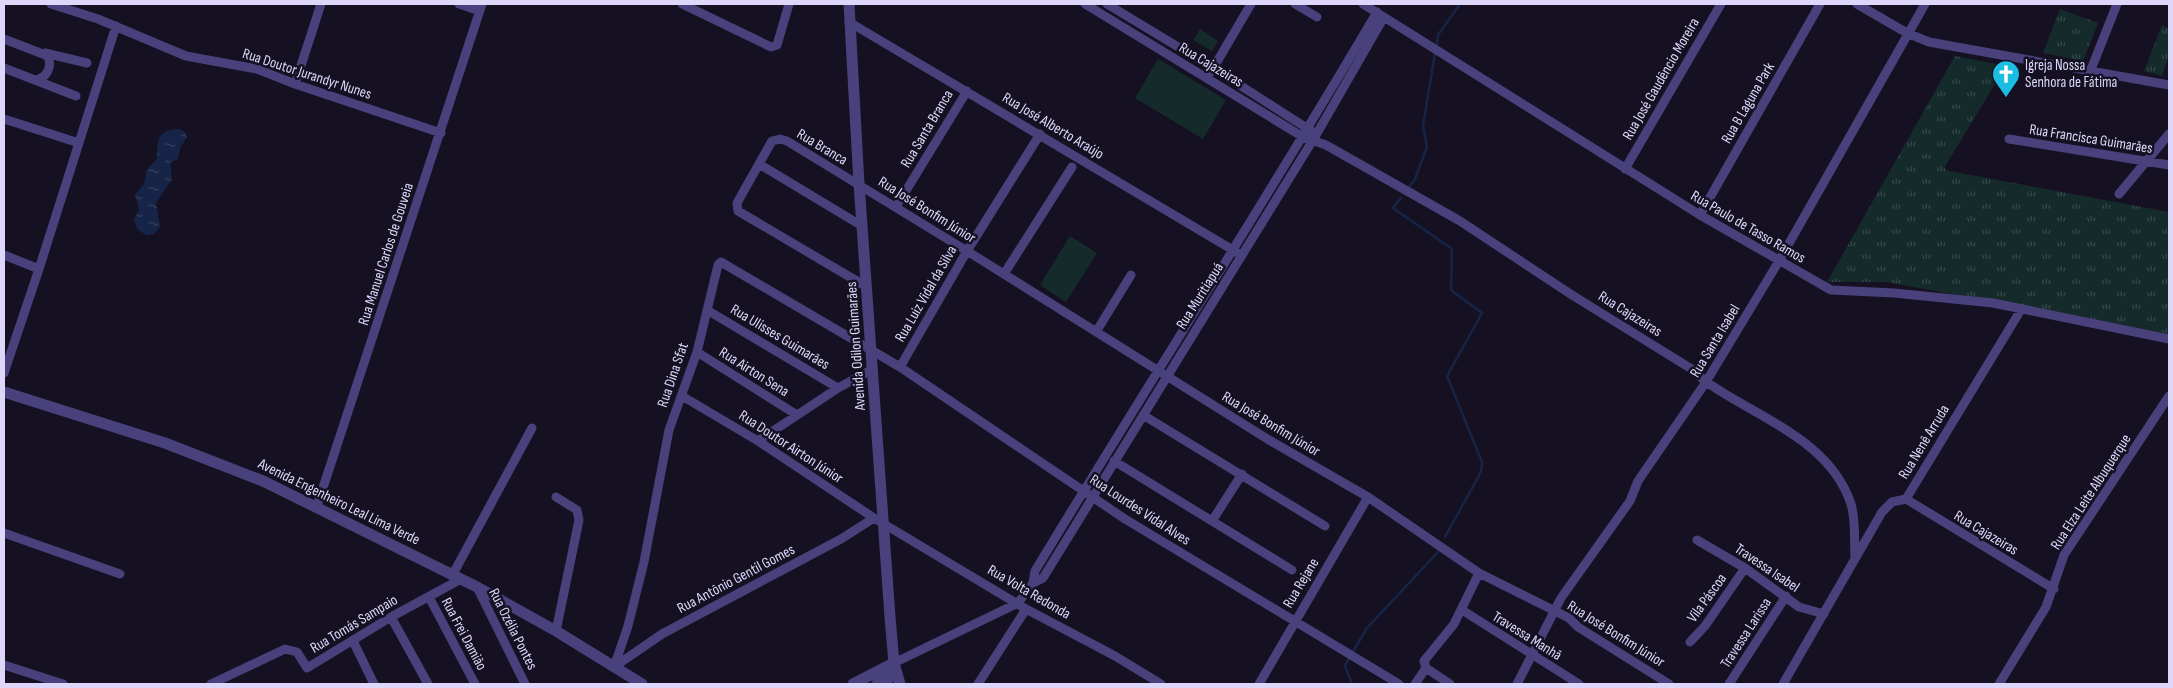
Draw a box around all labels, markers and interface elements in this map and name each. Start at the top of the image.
street label: Rua José Gaudêncio Moreira [1618,14,1704,143]
street label: Rua Cajazeiras [1175,38,1247,92]
street label: Rua Doutor Jurandyr Nunes [240,44,374,104]
place label: Igreja Nossa Senhora de Fátima [2025,56,2118,92]
street label: Rua B Laguna Park [1717,59,1779,147]
church icon: Igreja Nossa Senhora de Fátima [1991,59,2021,98]
street label: Rua Santa Branca [896,87,958,171]
street label: Rua José Alberto Araújo [999,88,1107,164]
street label: Rua Francisca Guimarães [2028,120,2154,158]
street label: Rua Branca [793,124,851,170]
street label: Rua José Bonfim Júnior [875,172,980,248]
street label: Rua Manuel Carlos de Gouveia [354,180,418,328]
street label: Rua Paulo de Tasso Ramos [1687,186,1809,268]
street label: Rua Luiz Vidal da Silva [891,242,961,346]
street label: Rua Muritiapuá [1172,259,1228,333]
street label: Avenida Odilon Guimarães [842,281,870,412]
street label: Rua Cajazeiras [1595,287,1665,341]
street label: Rua Ulisses Guimarães [727,300,833,374]
street label: Rua Santa Isabel [1686,301,1744,381]
street label: Rua Dina Sfat [653,340,693,410]
street label: Rua Airton Sena [715,343,793,401]
street label: Rua José Bonfim Júnior [1218,387,1324,461]
street label: Rua Nenê Arruda [1894,401,1954,483]
street label: Rua Doutor Airton Júnior [735,406,847,488]
street label: Rua Elza Leite Albuquerque [2047,431,2135,553]
street label: Avenida Engenheiro Leal Lima Verde [254,454,423,549]
street label: Rua Lourdes Vídal Alves [1086,470,1194,550]
street label: Rua Cajazeiras [1950,506,2022,560]
street label: Travessa Isabel [1731,539,1803,597]
street label: Rua Antônio Gentil Gomes [674,540,798,618]
street label: Rua Rejane [1279,555,1323,611]
street label: Rua Volta Redonda [984,561,1074,624]
street label: Vila Páscoa [1683,570,1731,626]
street label: Rua Ozélia Pontes [484,585,542,673]
street label: Rua Tomás Sampaio [307,590,401,658]
street label: Rua Frei Damião [437,594,491,674]
street label: Travessa Larissa [1716,594,1776,672]
street label: Rua José Bonfim Júnior [1564,596,1669,672]
street label: Travessa Manhã [1489,607,1565,665]

